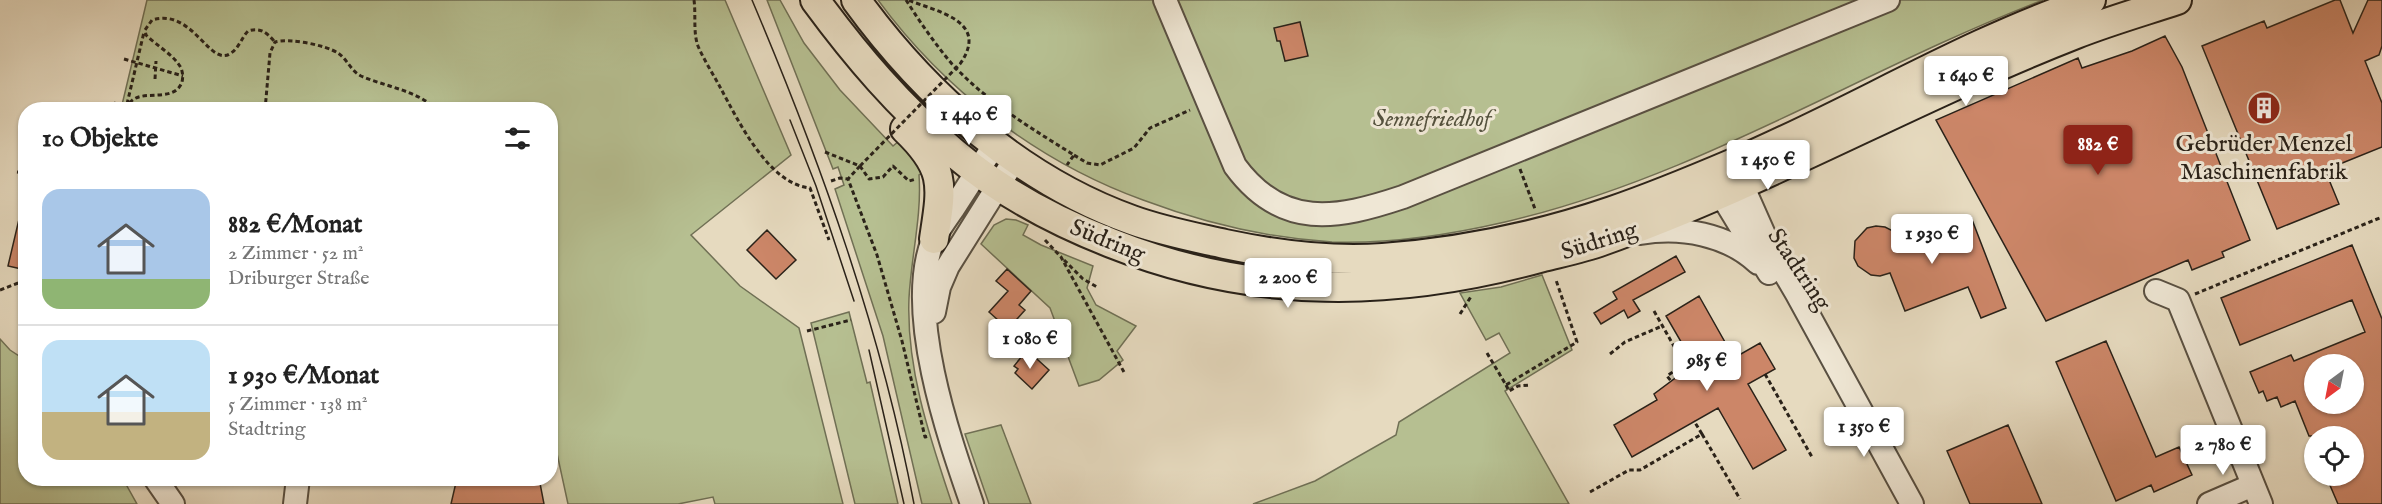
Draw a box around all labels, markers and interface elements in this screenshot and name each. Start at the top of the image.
pin: 1 640 € [1911,56,2021,107]
text: 1 640 € [1938,63,1994,88]
building icon: Gebrüder Menzel Maschinenfabrik [2246,90,2282,126]
pin: 1 440 € [914,95,1024,146]
text: 1 440 € [940,102,998,127]
park label: Sennefriedhof [1373,104,1497,135]
text: 10 Objekte [42,122,158,155]
icon: filters [501,122,534,155]
pin: 882 € [2056,125,2140,176]
place label: Gebrüder Menzel Maschinenfabrik [2176,129,2353,188]
text: 882 € [2077,132,2119,157]
pin: 1 450 € [1713,140,1823,191]
text: 1 450 € [1741,147,1795,172]
text: 882 €/Monat [228,208,362,241]
street label: Südring [1065,212,1151,271]
icon: home [90,213,162,285]
street label: Südring [1557,214,1643,268]
pin: 1 930 € [1877,214,1987,265]
text: 1 930 € [1905,221,1959,246]
street label: Stadtring [1760,223,1838,318]
text: 2 Zimmer · 52 m² [228,241,364,266]
pin: 2 200 € [1233,258,1343,309]
text: 2 200 € [1259,265,1317,290]
text: Driburger Straße [228,266,369,291]
pin: 1 080 € [975,319,1085,370]
text: 1 080 € [1002,326,1058,351]
pin: 985 € [1665,341,1749,392]
text: 985 € [1687,348,1727,373]
north arrow [2304,354,2364,414]
map controls [2304,354,2364,486]
text: 1 930 €/Monat [228,359,379,392]
icon: home [90,364,162,436]
text: 5 Zimmer · 138 m² [228,392,368,417]
pin: 1 350 € [1809,407,1919,458]
text: 1 350 € [1838,414,1890,439]
text: Stadtring [228,417,306,442]
pin: 2 780 € [2168,425,2278,476]
button: locate [2304,426,2364,486]
text: 2 780 € [2195,432,2251,457]

